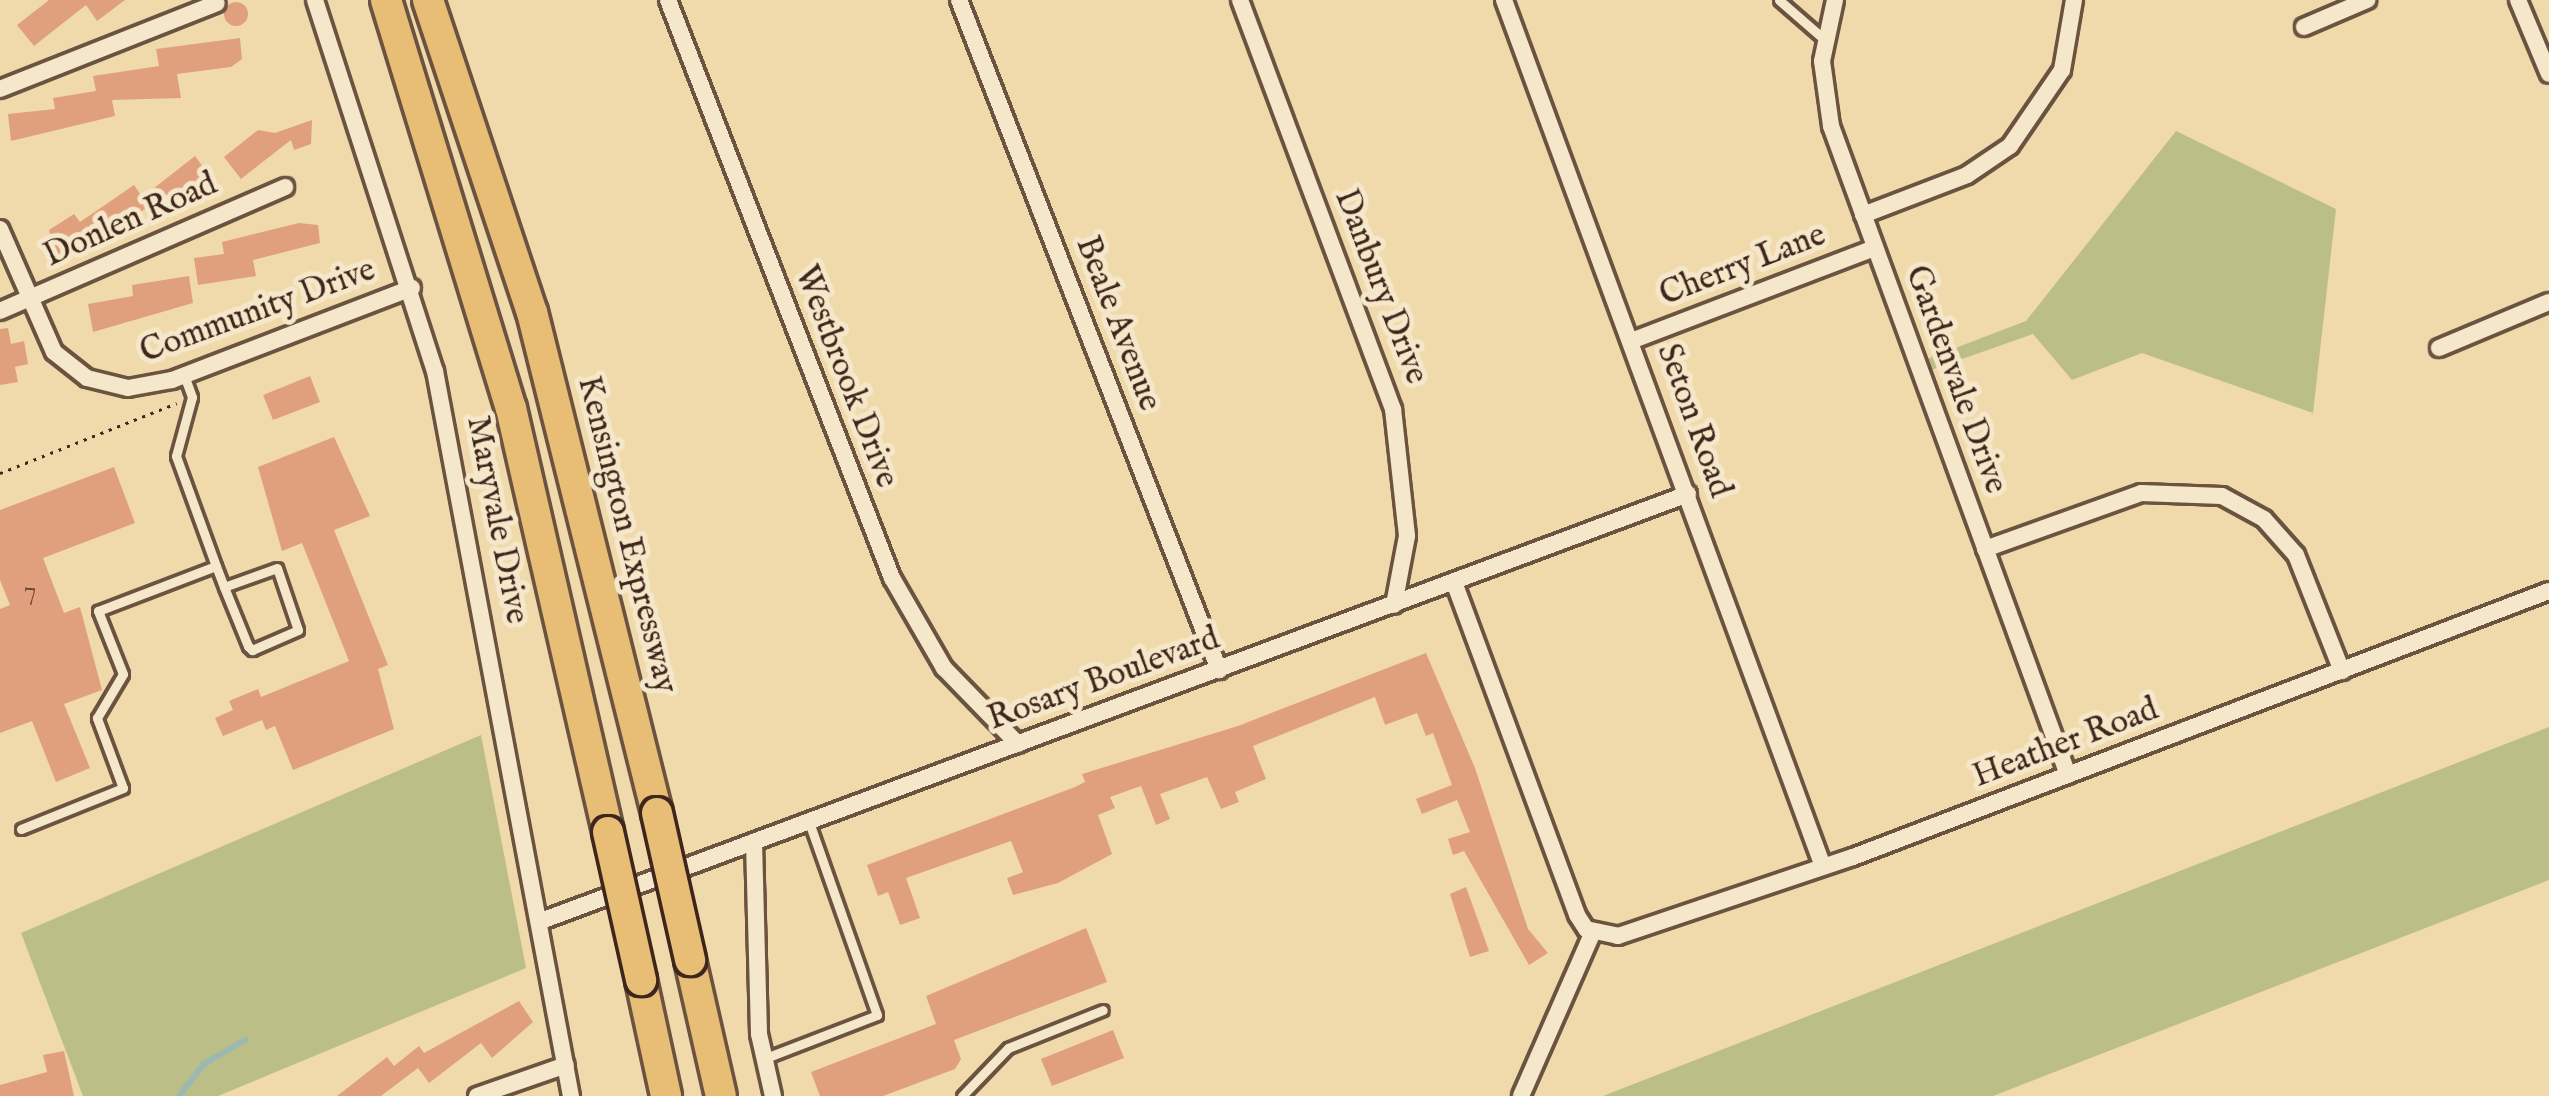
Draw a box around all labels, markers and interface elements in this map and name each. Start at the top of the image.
street label: Donlen Road [38,165,224,277]
street label: Danbury Drive [1325,184,1435,390]
street label: Cherry Lane [1655,216,1831,316]
street label: Beale Avenue [1066,231,1168,417]
street label: Community Drive [135,251,381,373]
street label: Westbrook Drive [784,260,906,494]
street label: Gardenvale Drive [1895,261,2015,499]
street label: Seton Road [1647,339,1739,503]
street label: Kensington Expressway [567,372,685,698]
street label: Maryvale Drive [456,413,536,627]
house number: 7 [24,576,36,608]
street label: Rosary Boulevard [983,620,1225,740]
street label: Heather Road [1968,691,2164,797]

